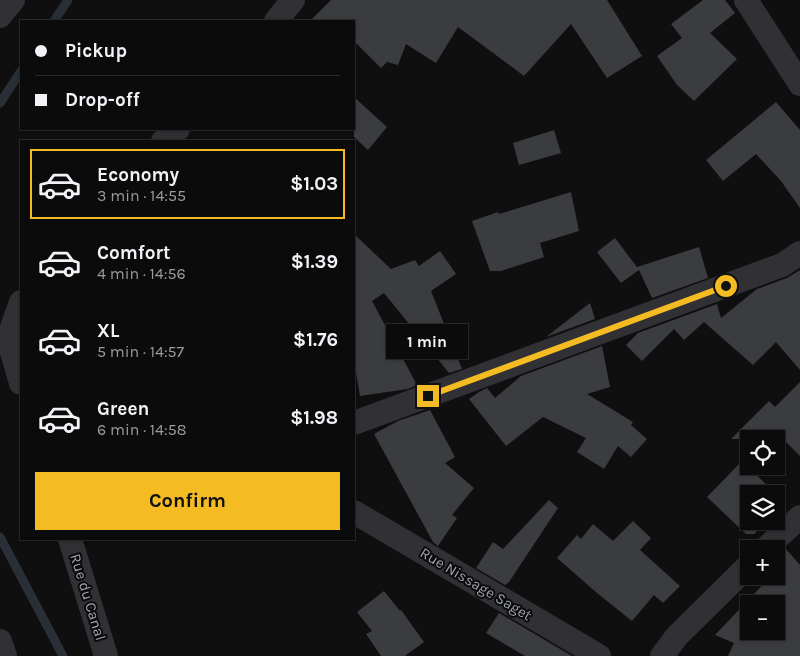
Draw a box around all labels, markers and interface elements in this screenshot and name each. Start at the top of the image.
text: Pickup [65,40,127,62]
text: Drop-off [65,89,140,111]
icon: car [37,162,82,207]
text: Economy [97,164,179,186]
text: $1.03 [290,173,338,195]
text: 3 min · 14:55 [97,186,186,205]
icon: car [37,240,82,285]
text: Comfort [97,242,171,264]
text: $1.39 [291,251,338,273]
text: 4 min · 14:56 [97,264,186,283]
route start [715,275,737,297]
icon: car [37,318,82,363]
text: XL [97,320,119,342]
callout: 1 min [387,324,469,358]
text: $1.76 [293,329,338,351]
text: 1 min [407,332,447,351]
text: 5 min · 14:57 [97,342,184,361]
route end [417,385,439,407]
icon: car [37,396,82,441]
text: Green [97,398,149,420]
text: $1.98 [290,407,338,429]
text: 6 min · 14:58 [97,420,187,439]
map controls [740,430,785,640]
button: locate [740,430,785,475]
button: Confirm [35,472,340,530]
button: layers [740,485,785,530]
button: + [740,540,785,585]
street label: Rue Nissage Saget [417,544,535,625]
street label: Rue du Canal [66,551,110,643]
button: − [740,595,785,640]

